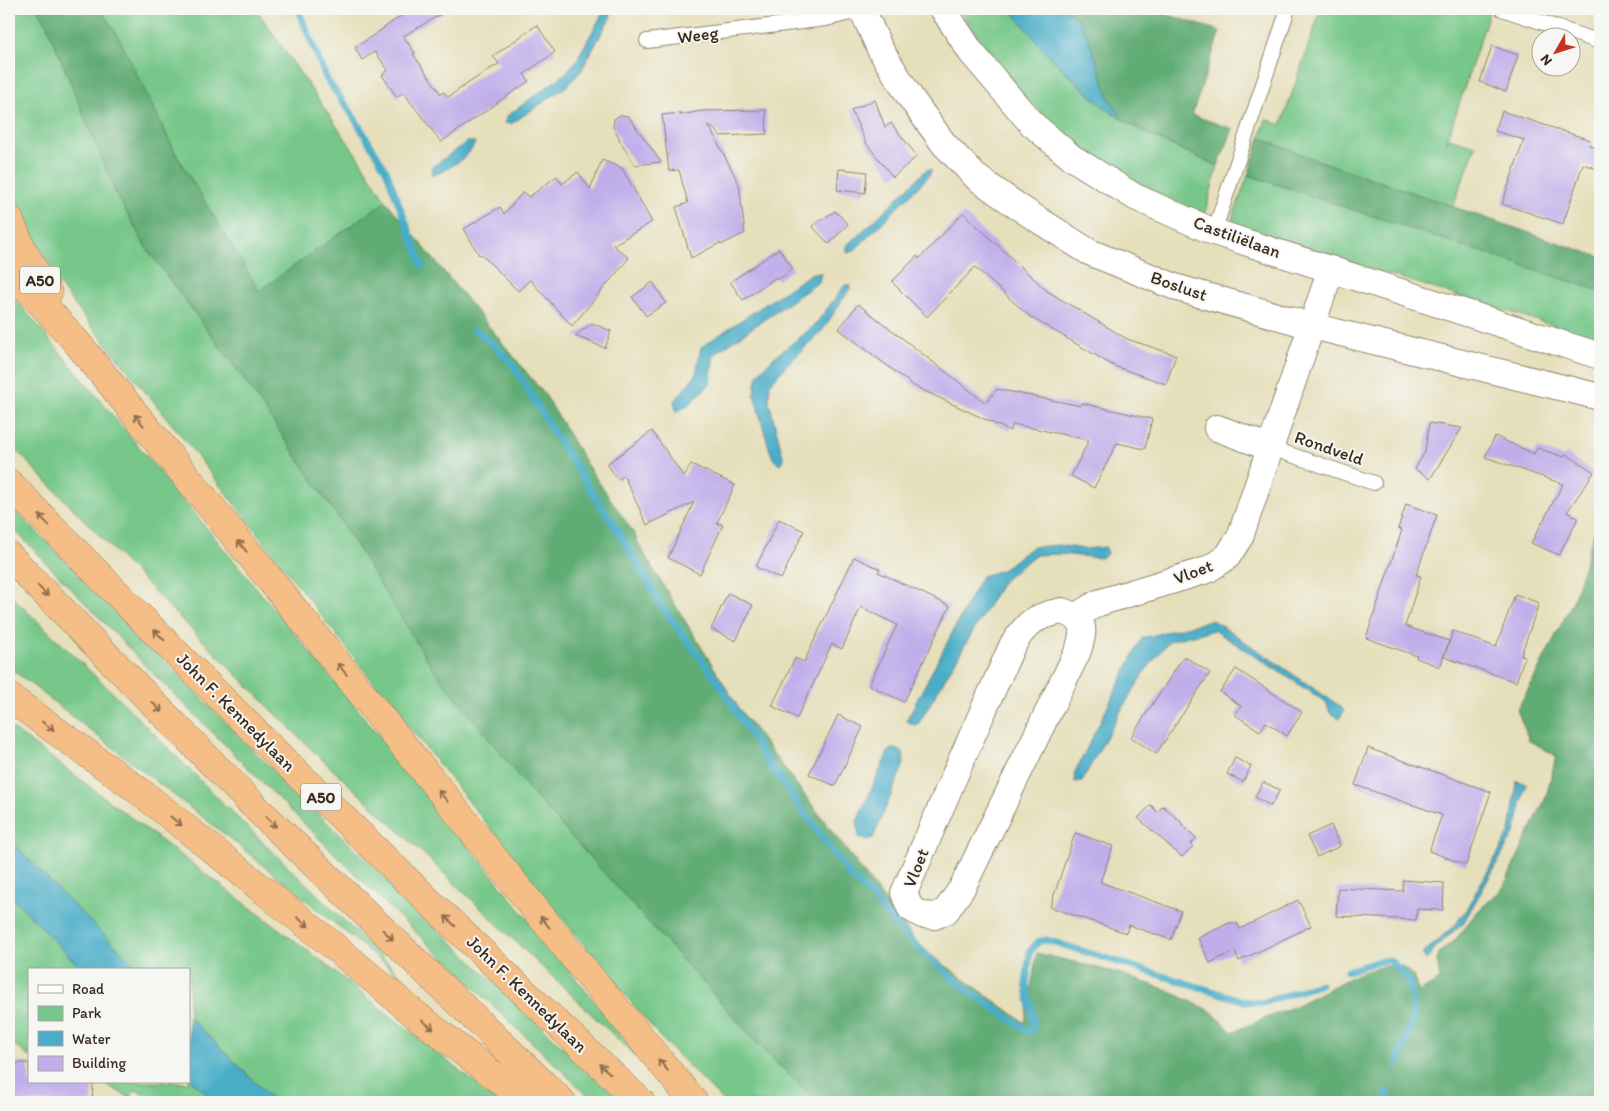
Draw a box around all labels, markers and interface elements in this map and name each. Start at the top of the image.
street label: Weeg [676,21,721,48]
north arrow [1532,28,1582,78]
text: N [1537,51,1556,69]
street label: Castiliëlaan [1190,211,1284,263]
road number: A50 [20,266,60,294]
street label: Boslust [1148,266,1211,306]
one-way arrow [134,413,145,426]
street label: Rondveld [1292,426,1367,470]
one-way arrow [38,514,51,526]
one-way arrow [236,539,247,552]
street label: Vloet [1170,554,1216,589]
one-way arrow [37,584,49,597]
one-way arrow [153,629,165,641]
street label: John F. Kennedylaan [172,648,300,776]
one-way arrow [336,663,347,676]
one-way arrow [150,701,163,713]
one-way arrow [41,720,54,731]
road number: A50 [301,784,341,810]
one-way arrow [438,790,449,803]
one-way arrow [169,815,182,826]
one-way arrow [265,816,277,828]
street label: Vloet [898,845,934,891]
one-way arrow [443,915,456,927]
one-way arrow [296,916,309,927]
one-way arrow [540,916,551,929]
one-way arrow [381,929,394,941]
street label: John F. Kennedylaan [462,931,592,1057]
legend [28,968,190,1084]
text: Road [72,980,105,998]
text: Park [72,1004,102,1022]
one-way arrow [422,1019,435,1030]
text: Water [72,1030,111,1048]
text: Building [72,1054,126,1072]
one-way arrow [657,1059,668,1072]
one-way arrow [599,1063,612,1075]

